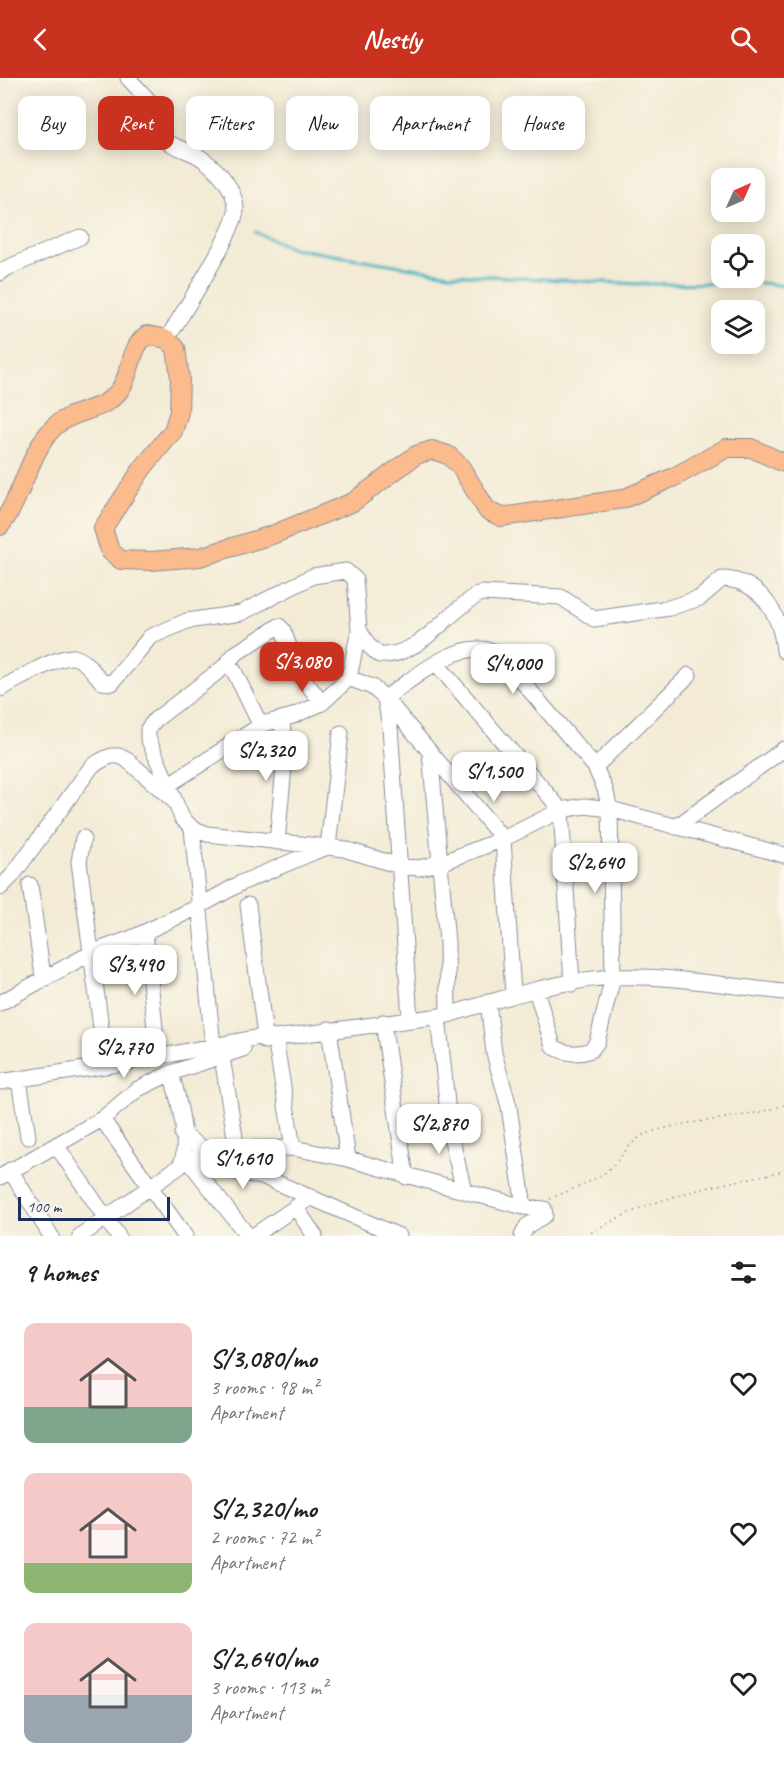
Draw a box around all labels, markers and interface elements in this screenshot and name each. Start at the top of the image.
text: Nestly [363,22,421,56]
icon: back [24,23,57,56]
icon: search [727,23,760,56]
chip: Buy [18,96,86,150]
chip: Rent [98,96,174,150]
chip: Filters [186,96,274,150]
chip: New [286,96,358,150]
chip: Apartment [370,96,490,150]
chip: House [502,96,585,150]
north arrow [711,168,765,222]
map controls [711,168,765,354]
button: locate [711,234,765,288]
button: layers [711,300,765,354]
pin: S/3,080 [247,642,357,693]
pin: S/4,000 [458,644,568,695]
text: S/3,080 [274,649,330,674]
text: S/4,000 [485,651,541,676]
pin: S/2,320 [211,731,321,782]
text: S/2,320 [238,738,294,763]
pin: S/1,500 [439,752,549,803]
text: S/1,500 [466,759,522,784]
pin: S/2,640 [540,843,650,894]
text: S/2,640 [567,850,623,875]
pin: S/3,490 [80,945,190,996]
text: S/3,490 [107,952,163,977]
pin: S/2,770 [69,1028,179,1079]
text: S/2,770 [96,1035,152,1060]
pin: S/2,870 [384,1104,494,1155]
text: S/2,870 [411,1111,467,1136]
pin: S/1,610 [188,1139,298,1190]
text: S/1,610 [215,1146,271,1171]
scale bar [18,1194,170,1222]
text: 100 m [27,1197,61,1217]
text: 9 homes [24,1256,97,1289]
icon: filters [727,1256,760,1289]
text: S/3,080/mo [210,1342,317,1375]
icon: home [72,1347,144,1419]
icon: heart [727,1367,760,1400]
text: 3 rooms · 98 m² [210,1375,318,1400]
text: Apartment [210,1400,283,1425]
text: S/2,320/mo [210,1492,317,1525]
icon: home [72,1497,144,1569]
icon: heart [727,1517,760,1550]
text: 2 rooms · 72 m² [210,1525,318,1550]
text: Apartment [210,1550,283,1575]
text: S/2,640/mo [210,1642,317,1675]
icon: home [72,1647,144,1719]
icon: heart [727,1667,760,1700]
text: 3 rooms · 113 m² [210,1675,327,1700]
text: Apartment [210,1700,283,1725]

